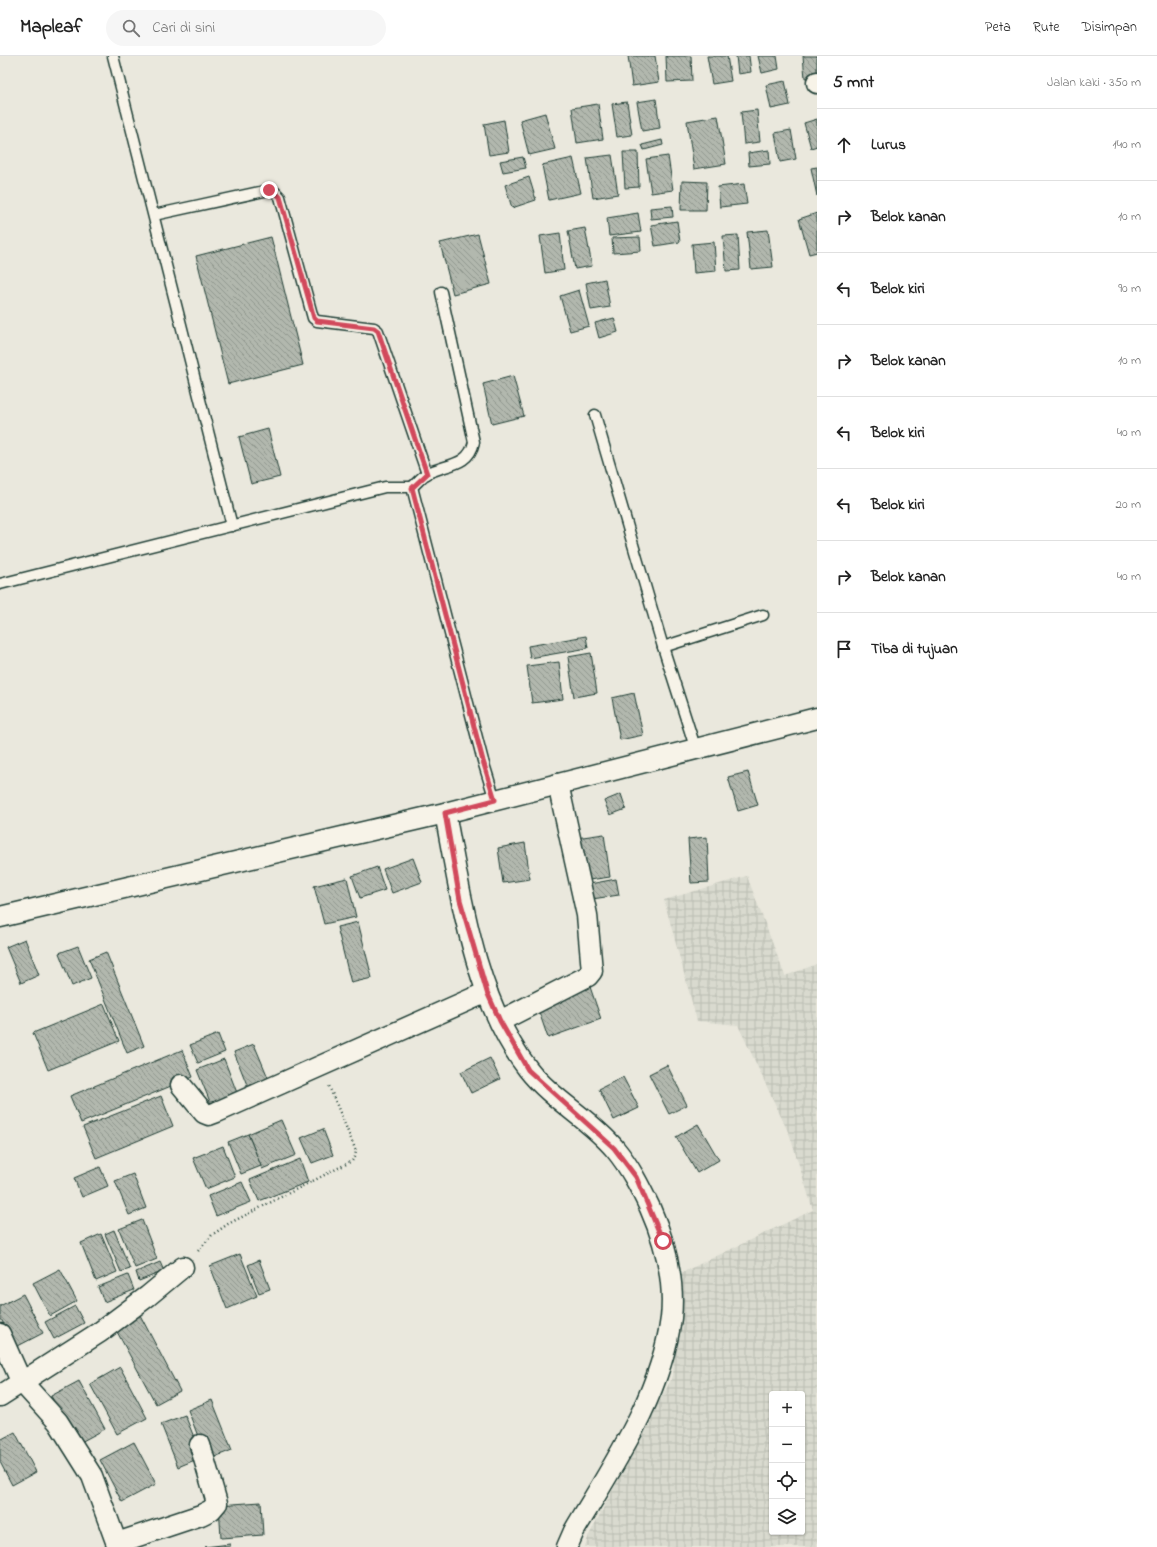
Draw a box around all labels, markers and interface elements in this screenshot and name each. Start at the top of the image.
search box [106,10,386,46]
text: Mapleaf [20,14,82,41]
icon: search [120,17,142,39]
text: Cari di sini [152,17,215,39]
text: Peta [985,17,1011,38]
text: Rute [1033,17,1060,38]
text: Disimpan [1082,17,1137,38]
text: 5 mnt [833,70,874,95]
text: Jalan kaki · 350 m [1047,73,1141,92]
icon: ahead [833,134,855,156]
text: Lurus [871,134,906,156]
text: 140 m [1113,135,1141,154]
route end [260,181,278,199]
icon: right [833,206,855,228]
text: Belok kanan [871,206,946,228]
text: 10 m [1118,207,1141,226]
icon: left [833,278,855,300]
text: Belok kiri [871,278,925,300]
text: 90 m [1118,279,1141,298]
icon: right [833,350,855,372]
text: Belok kanan [871,350,946,372]
text: 10 m [1118,351,1141,370]
icon: left [833,422,855,444]
text: Belok kiri [871,422,925,444]
text: 40 m [1117,423,1141,442]
icon: left [833,494,855,516]
text: Belok kiri [871,494,925,516]
text: 20 m [1116,495,1141,514]
icon: right [833,566,855,588]
text: Belok kanan [871,566,946,588]
text: 40 m [1117,567,1141,586]
icon: arrive [833,638,855,660]
text: Tiba di tujuan [871,638,958,660]
route start [654,1232,672,1250]
map controls [769,1391,805,1535]
button: + [769,1391,805,1427]
button: − [769,1427,805,1463]
button: locate [769,1463,805,1499]
button: layers [769,1499,805,1535]

